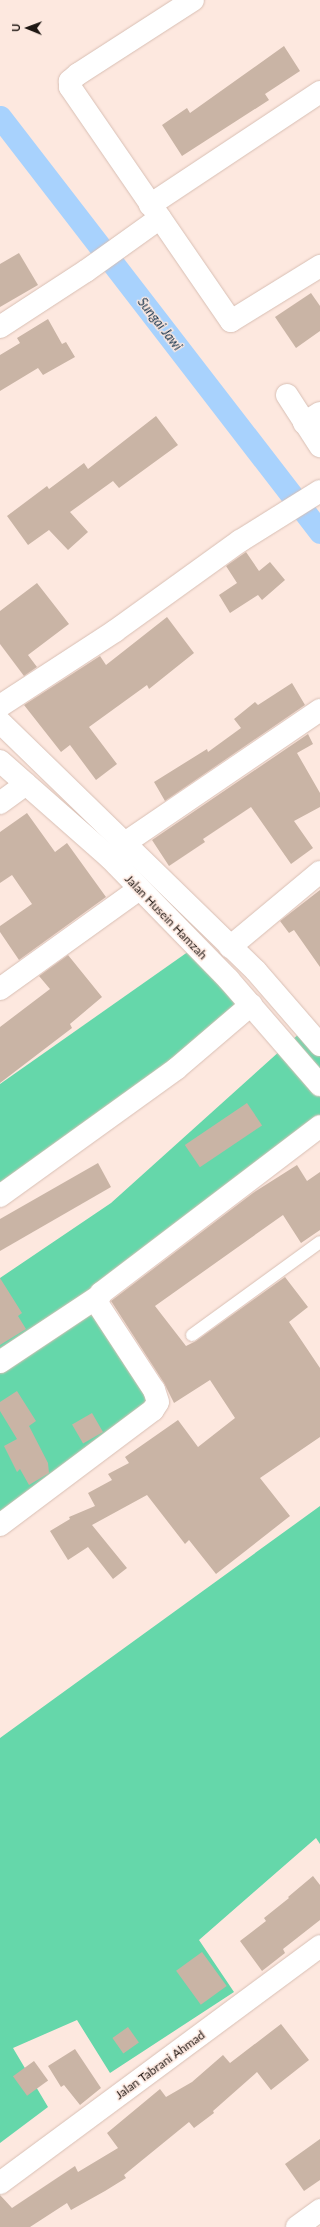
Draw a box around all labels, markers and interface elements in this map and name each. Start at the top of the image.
north arrow [8,8,48,48]
text: U [9,24,22,32]
water label: Sungai Jawi [134,294,186,354]
street label: Jalan Husein Hamzah [122,872,210,962]
street label: Jalan Tabrani Ahmad [112,2027,208,2103]

